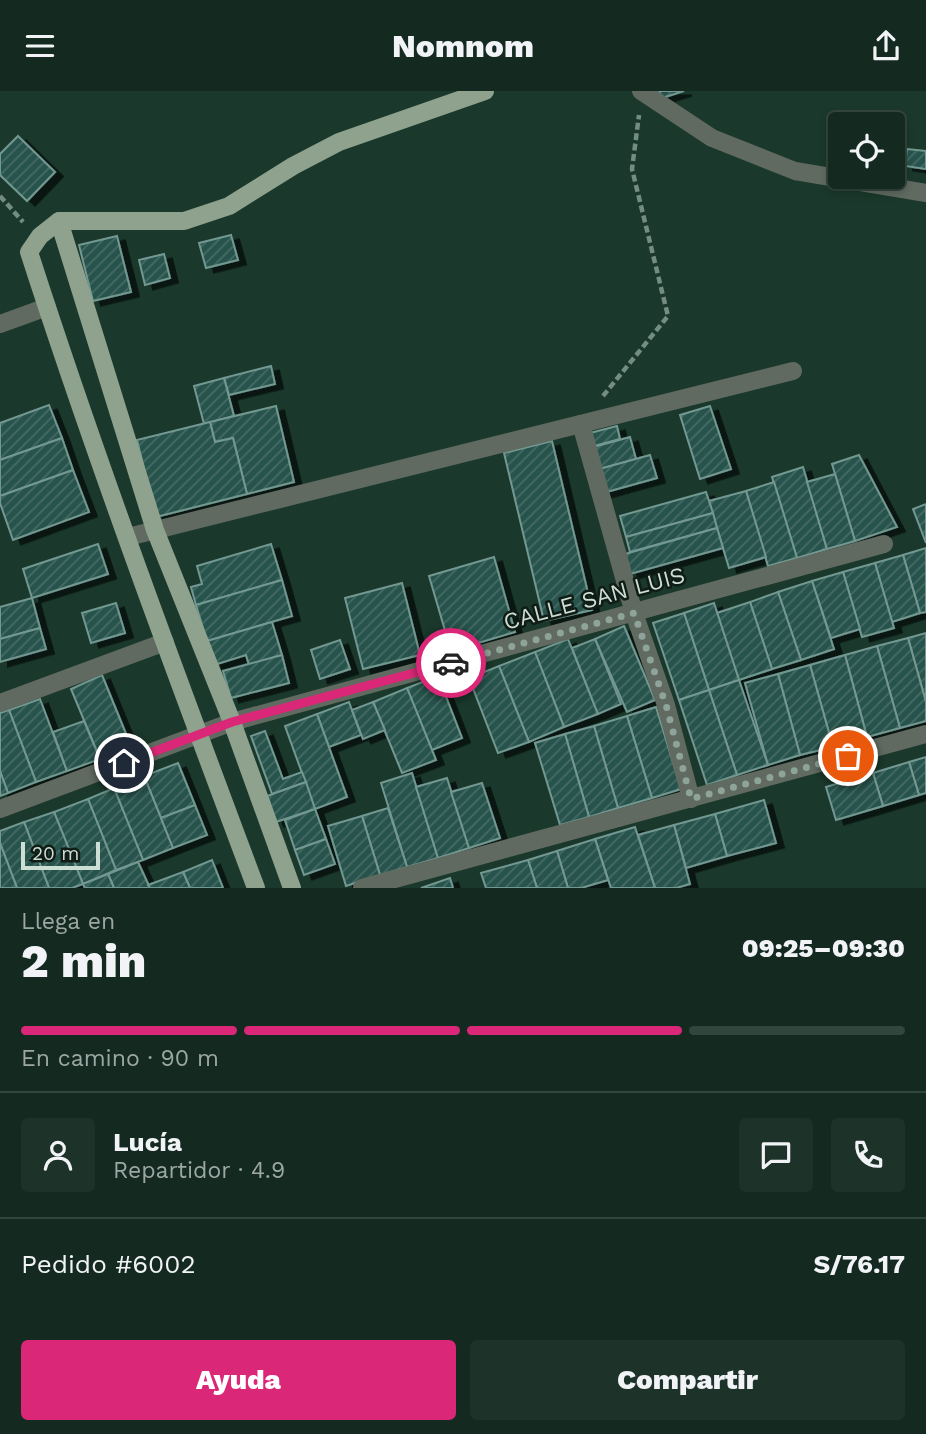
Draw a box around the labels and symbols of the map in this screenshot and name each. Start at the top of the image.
street label: CALLE SAN LUIS [500,561,688,636]
courier [416,628,486,698]
pin [818,726,878,786]
pin [94,733,154,793]
scale bar [21,839,100,871]

